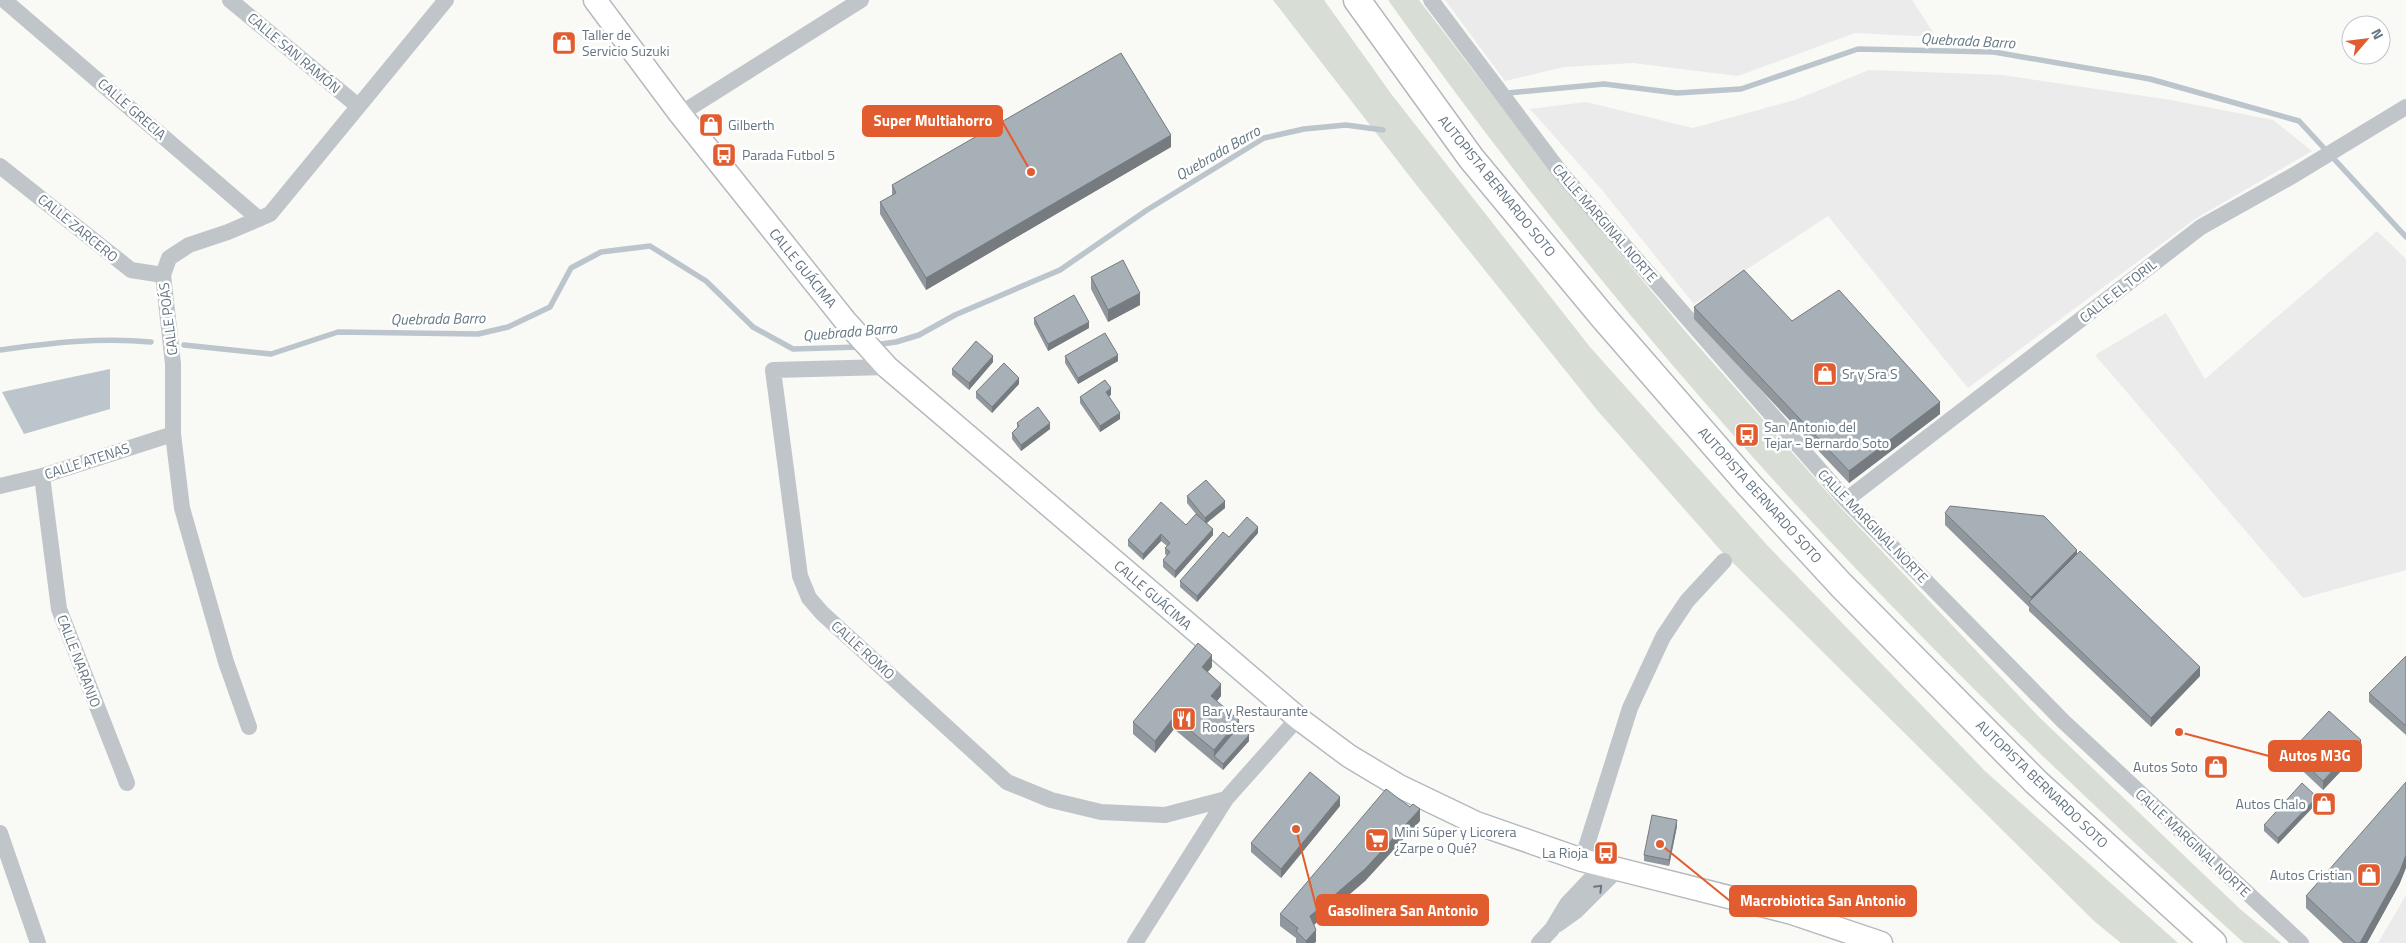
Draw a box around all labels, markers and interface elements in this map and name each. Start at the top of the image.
street label: CALLE SAN RAMÓN [243,7,345,98]
north arrow [2341,15,2391,65]
place label: Taller de Servicio Suzuki [582,24,670,61]
text: N [2366,24,2389,43]
water label: Quebrada Barro [1920,27,2016,54]
shop icon: Taller de Servicio Suzuki [551,30,577,56]
street label: CALLE GRECIA [94,73,172,145]
callout: Super Multiahorro [863,106,1002,136]
text: Super Multiahorro [874,109,992,132]
street label: AUTOPISTA BERNARDO SOTO [1434,110,1561,261]
shop icon: Gilberth [698,112,724,138]
place label: Gilberth [728,114,775,135]
water label: Quebrada Barro [1171,119,1265,186]
bus stop icon: Parada Futbol 5 [711,142,737,168]
place label: Parada Futbol 5 [742,144,835,165]
street label: CALLE MARGINAL NORTE [1548,159,1663,287]
street label: CALLE ZARCERO [34,189,123,267]
street label: CALLE GUÁCIMA [765,223,843,313]
street label: CALLE EL TORIL [2075,254,2161,327]
street label: CALLE POÁS [153,281,182,357]
water label: Quebrada Barro [391,306,486,331]
water label: Quebrada Barro [802,316,899,347]
shop icon: Sr y Sra S [1812,361,1838,387]
place label: Sr y Sra S [1842,363,1897,384]
place label: San Antonio del Tejar - Bernardo Soto [1764,416,1889,453]
street label: AUTOPISTA BERNARDO SOTO [1693,422,1827,567]
bus stop icon: San Antonio del Tejar - Bernardo Soto [1734,422,1760,448]
street label: CALLE ATENAS [42,437,132,484]
street label: CALLE MARGINAL NORTE [1813,464,1933,587]
street label: CALLE GUÁCIMA [1110,555,1197,635]
street label: CALLE NARANJO [52,612,107,710]
street label: CALLE ROMO [827,615,900,684]
place label: Bar y Restaurante Roosters [1202,700,1308,737]
restaurant icon: Bar y Restaurante Roosters [1171,706,1197,732]
street label: AUTOPISTA BERNARDO SOTO [1971,715,2113,853]
callout: Autos M3G [2269,741,2361,771]
text: Autos M3G [2279,744,2351,767]
shop icon: Autos Soto [2203,754,2229,780]
place label: Autos Soto [2133,756,2198,777]
street label: CALLE MARGINAL NORTE [2131,784,2256,902]
shop icon: Autos Chalo [2311,791,2337,817]
place label: Autos Chalo [2236,793,2306,814]
place label: Mini Súper y Licorera ¿Zarpe o Qué? [1394,821,1517,858]
supermarket icon: Mini Súper y Licorera ¿Zarpe o Qué? [1364,827,1390,853]
bus stop icon: La Rioja [1593,840,1619,866]
place label: La Rioja [1542,842,1588,863]
shop icon: Autos Cristian [2356,862,2382,888]
place label: Autos Cristian [2270,864,2352,885]
one-way arrow [1593,885,1602,894]
callout: Macrobiotica San Antonio [1730,886,1916,916]
text: Macrobiotica San Antonio [1740,889,1906,912]
callout: Gasolinera San Antonio [1317,895,1488,925]
text: Gasolinera San Antonio [1328,899,1478,922]

